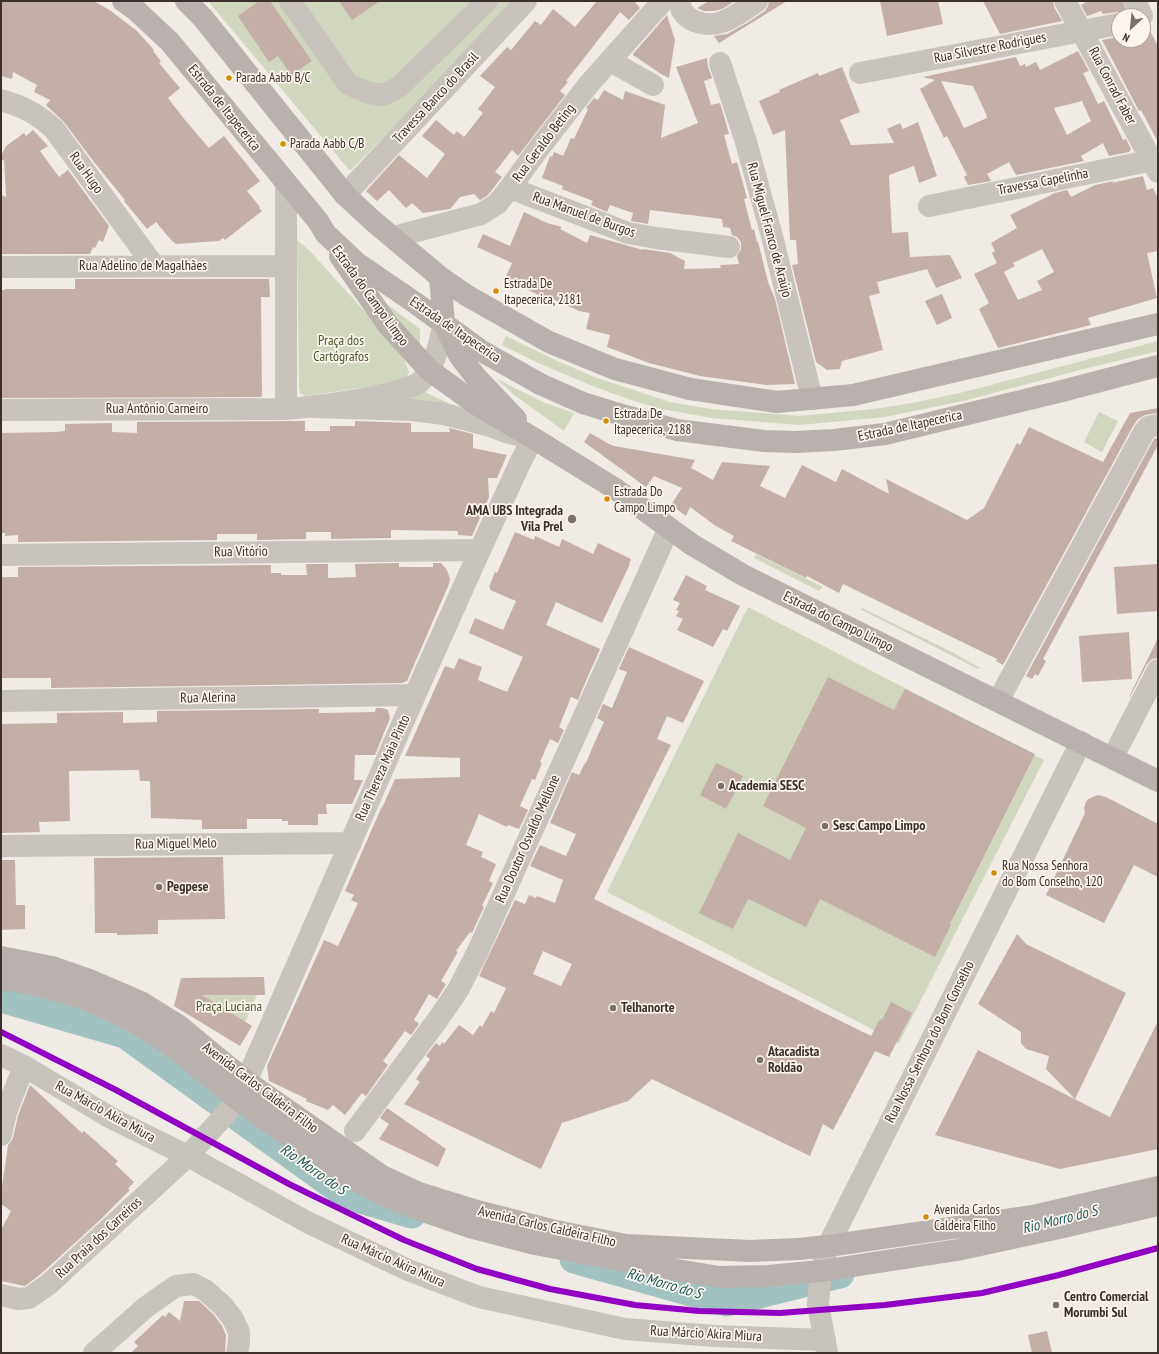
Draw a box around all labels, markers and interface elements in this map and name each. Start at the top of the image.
north arrow [1111,8,1151,48]
street label: Rua Silvestre Rodrigues [933,29,1047,67]
text: N [1120,30,1132,45]
street label: Rua Conrad Faber [1085,44,1139,128]
street label: Travessa Banco do Brasil [390,49,482,147]
street label: Estrada de Itapecerica [184,62,264,154]
place label: Parada Aabb B/C [236,70,310,86]
marker: Parada Aabb B/C [224,73,234,83]
street label: Rua Geraldo Beting [509,101,579,185]
place label: Parada Aabb C/B [290,136,364,152]
marker: Parada Aabb C/B [278,139,288,149]
street label: Rua Hugo [65,149,107,197]
street label: Rua Miguel Franco de Araújo [743,161,795,299]
street label: Travessa Capelinha [996,165,1090,199]
street label: Rua Manuel de Burgos [530,189,638,241]
street label: Estrada do Campo Limpo [328,243,412,349]
street label: Rua Adelino de Magalhães [79,258,207,274]
place label: Estrada De Itapecerica, 2181 [504,276,581,307]
marker: Estrada De Itapecerica, 2181 [491,286,501,296]
street label: Estrada de Itapecerica [406,293,504,367]
park label: Praça dos Cartógrafos [313,333,369,366]
street label: Rua Antônio Carneiro [106,401,208,417]
place label: Estrada De Itapecerica, 2188 [614,406,691,437]
street label: Estrada de Itapecerica [856,407,964,445]
marker: Estrada De Itapecerica, 2188 [601,416,611,426]
place label: Estrada Do Campo Limpo [614,484,675,515]
marker: Estrada Do Campo Limpo [602,494,612,504]
place label: AMA UBS Integrada Vila Prel [466,503,563,536]
marker: AMA UBS Integrada Vila Prel [566,513,578,525]
street label: Rua Vitório [214,543,268,561]
street label: Estrada do Campo Limpo [780,588,896,656]
street label: Rua Alerina [180,689,236,707]
street label: Rua Thereza Maia Pinto [352,712,414,824]
street label: Rua Doutor Osvaldo Mellone [492,772,564,906]
place label: Academia SESC [729,778,804,794]
marker: Academia SESC [716,781,726,791]
place label: Sesc Campo Limpo [833,818,925,834]
marker: Sesc Campo Limpo [820,821,830,831]
street label: Rua Miguel Melo [135,835,217,853]
place label: Rua Nossa Senhora do Bom Conselho, 120 [1002,858,1103,889]
marker: Rua Nossa Senhora do Bom Conselho, 120 [989,868,999,878]
place label: Pegpese [167,879,209,895]
marker: Pegpese [154,882,164,892]
street label: Rua Nossa Senhora do Bom Conselho [882,958,978,1126]
park label: Praça Luciana [196,999,262,1015]
place label: Telhanorte [621,1000,675,1016]
marker: Telhanorte [608,1003,618,1013]
street label: Avenida Carlos Caldeira Filho [199,1039,321,1137]
place label: Atacadista Roldão [768,1044,819,1076]
marker: Atacadista Roldão [755,1055,765,1065]
street label: Rua Márcio Akira Miura [52,1078,158,1146]
water label: Rio Morro do S [276,1141,350,1199]
street label: Rua Praia dos Carreiros [53,1194,145,1282]
place label: Avenida Carlos Caldeira Filho [934,1202,1000,1233]
water label: Rio Morro do S [1021,1202,1099,1238]
street label: Avenida Carlos Caldeira Filho [477,1203,617,1251]
marker: Avenida Carlos Caldeira Filho [921,1212,931,1222]
street label: Rua Márcio Akira Miura [339,1231,447,1291]
water label: Rio Morro do S [625,1265,703,1303]
place label: Centro Comercial Morumbi Sul [1064,1289,1148,1322]
marker: Centro Comercial Morumbi Sul [1051,1300,1061,1310]
street label: Rua Márcio Akira Miura [650,1323,762,1345]

